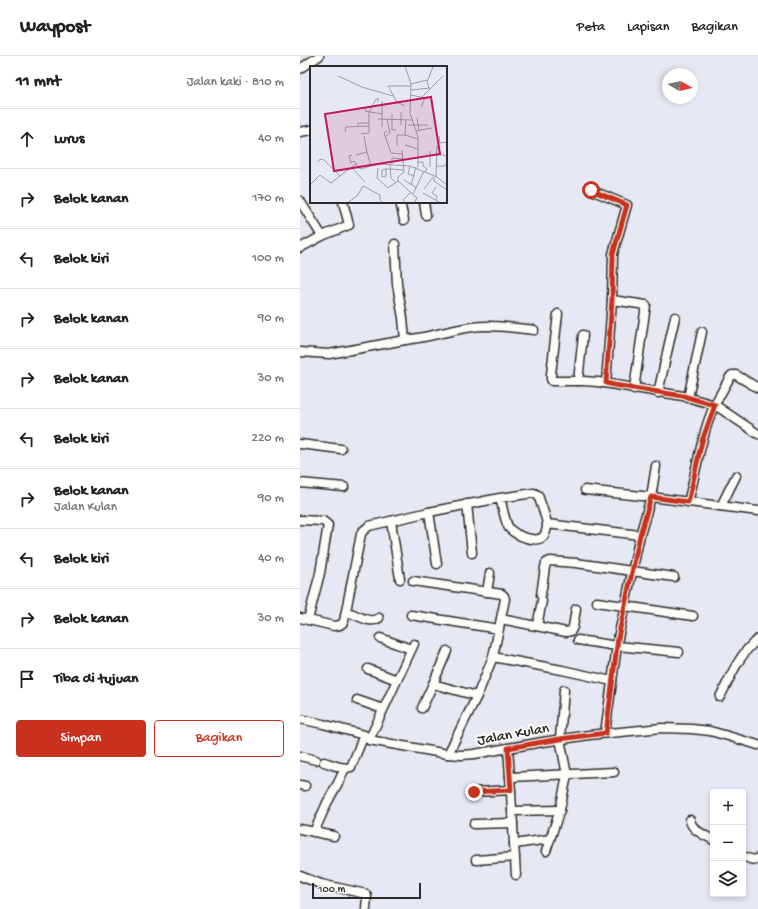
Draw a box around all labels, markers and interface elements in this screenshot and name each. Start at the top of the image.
text: Waypost [20,16,90,39]
text: Peta [577,19,605,36]
text: Lapisan [627,19,669,36]
text: Bagikan [691,19,738,36]
inset map [310,66,447,203]
north arrow [662,68,698,104]
text: 11 mnt [16,72,61,92]
text: Jalan kaki · 810 m [187,75,284,90]
icon: ahead [16,128,38,150]
text: Lurus [54,130,84,148]
text: 40 m [258,131,284,146]
route start [582,181,600,199]
icon: right [16,188,38,210]
text: Belok kanan [54,190,128,208]
text: 170 m [252,191,284,206]
icon: left [16,248,38,270]
text: Belok kiri [54,250,109,268]
text: 100 m [252,251,284,266]
icon: right [16,308,38,330]
text: Belok kanan [54,310,128,328]
text: 90 m [258,311,284,326]
icon: right [16,368,38,390]
text: Belok kanan [54,370,128,388]
text: 30 m [258,371,284,386]
icon: left [16,428,38,450]
text: Belok kiri [54,430,109,448]
text: 220 m [252,431,284,446]
text: Belok kanan [54,482,128,500]
icon: right [16,488,38,510]
text: 90 m [258,491,284,506]
text: Jalan Kulan [54,500,117,515]
icon: left [16,548,38,570]
text: Belok kiri [54,550,109,568]
text: 40 m [258,551,284,566]
icon: right [16,608,38,630]
text: Belok kanan [54,610,128,628]
text: 30 m [258,611,284,626]
icon: arrive [16,668,38,690]
text: Tiba di tujuan [54,670,138,688]
button: Simpan [16,720,146,757]
button: Bagikan [154,720,284,757]
street label: Jalan Kulan [476,720,551,750]
route end [465,783,483,801]
map controls [710,789,746,897]
button: + [710,789,746,825]
button: − [710,825,746,861]
button: layers [710,861,746,897]
scale bar [312,881,421,900]
text: 100 m [318,884,345,896]

